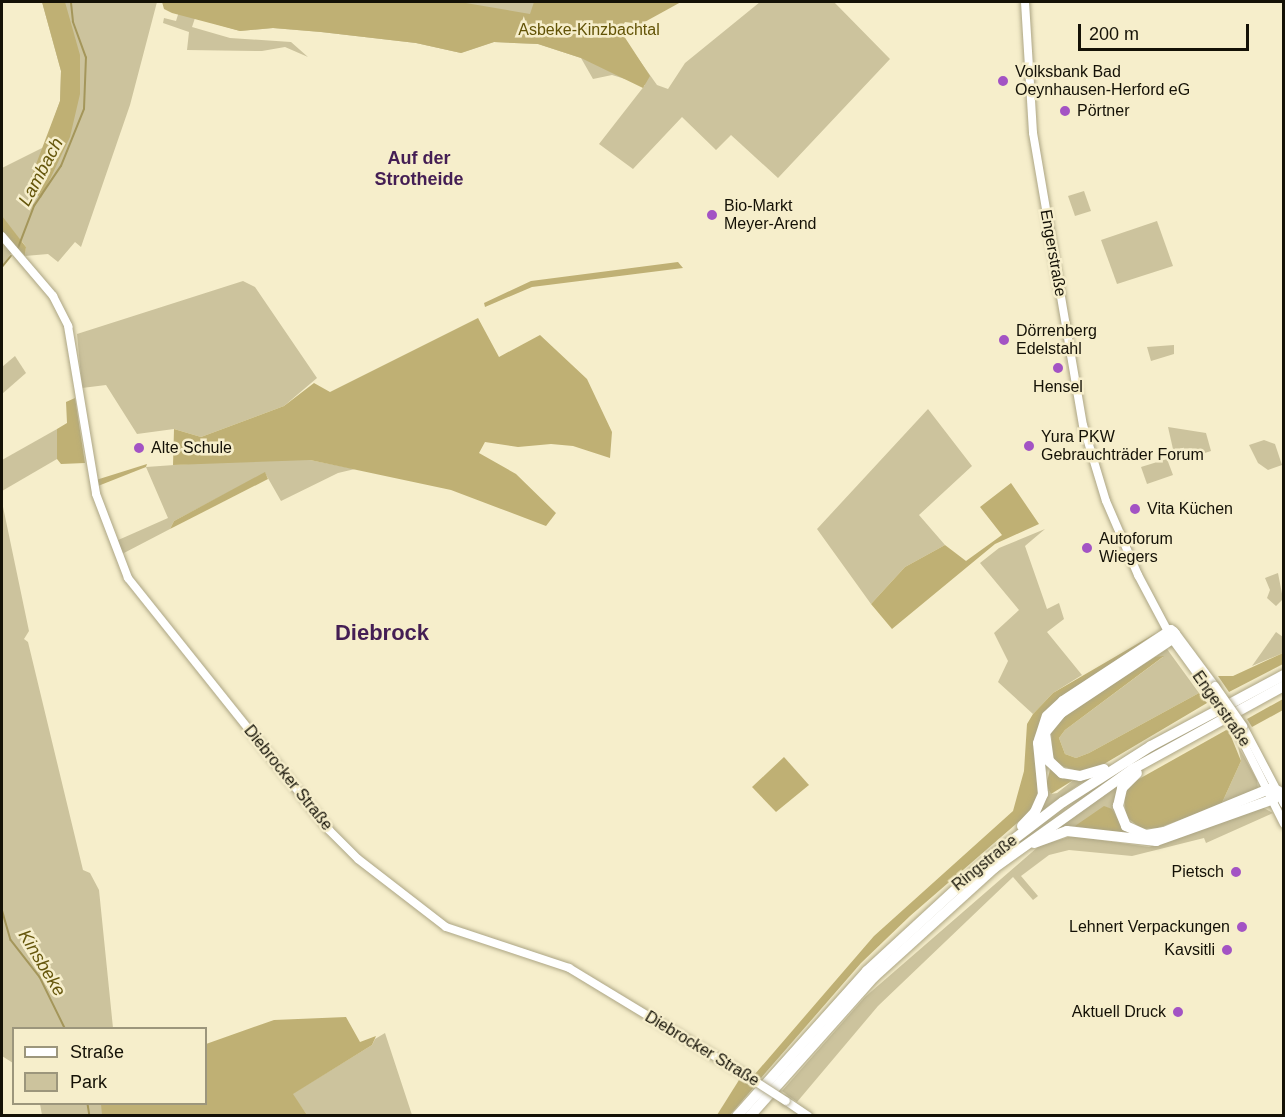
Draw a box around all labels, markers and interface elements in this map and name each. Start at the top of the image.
scale bar [1081,12,1252,50]
park label: Asbeke-Kinzbachtal [518,20,660,40]
text: 200 m [1089,24,1139,44]
place label: Volksbank Bad Oeynhausen-Herford eG [1015,62,1190,100]
marker: Volksbank Bad Oeynhausen-Herford eG [996,74,1010,88]
place label: Pörtner [1077,101,1129,121]
marker: Pörtner [1058,104,1072,118]
water label: Lambach [14,134,68,210]
district label: Auf der Strotheide [374,148,464,190]
place label: Bio-Markt Meyer-Arend [724,196,816,234]
marker: Bio-Markt Meyer-Arend [705,208,719,222]
street label: Engerstraße [1036,208,1070,298]
place label: Dörrenberg Edelstahl [1016,321,1097,359]
marker: Dörrenberg Edelstahl [997,333,1011,347]
marker: Hensel [1051,361,1065,375]
place label: Hensel [1033,377,1083,397]
place label: Yura PKW Gebrauchträder Forum [1041,427,1204,465]
place label: Alte Schule [151,438,232,458]
marker: Yura PKW Gebrauchträder Forum [1022,439,1036,453]
marker: Alte Schule [132,441,146,455]
place label: Vita Küchen [1147,499,1233,519]
marker: Vita Küchen [1128,502,1142,516]
place label: Autoforum Wiegers [1099,529,1173,567]
marker: Autoforum Wiegers [1080,541,1094,555]
district label: Diebrock [335,620,429,646]
street label: Engerstraße [1188,667,1254,751]
street label: Diebrocker Straße [240,722,336,834]
street label: Ringstraße [949,831,1021,895]
place label: Pietsch [1172,862,1224,882]
marker: Pietsch [1229,865,1243,879]
place label: Lehnert Verpackungen [1069,917,1230,937]
marker: Lehnert Verpackungen [1235,920,1249,934]
water label: Kinsbeke [14,926,70,1000]
place label: Kavsitli [1164,940,1215,960]
marker: Kavsitli [1220,943,1234,957]
place label: Aktuell Druck [1072,1002,1166,1022]
marker: Aktuell Druck [1171,1005,1185,1019]
street label: Diebrocker Straße [641,1007,763,1091]
legend [12,1027,207,1105]
text: Straße [70,1042,124,1062]
text: Park [70,1072,107,1092]

